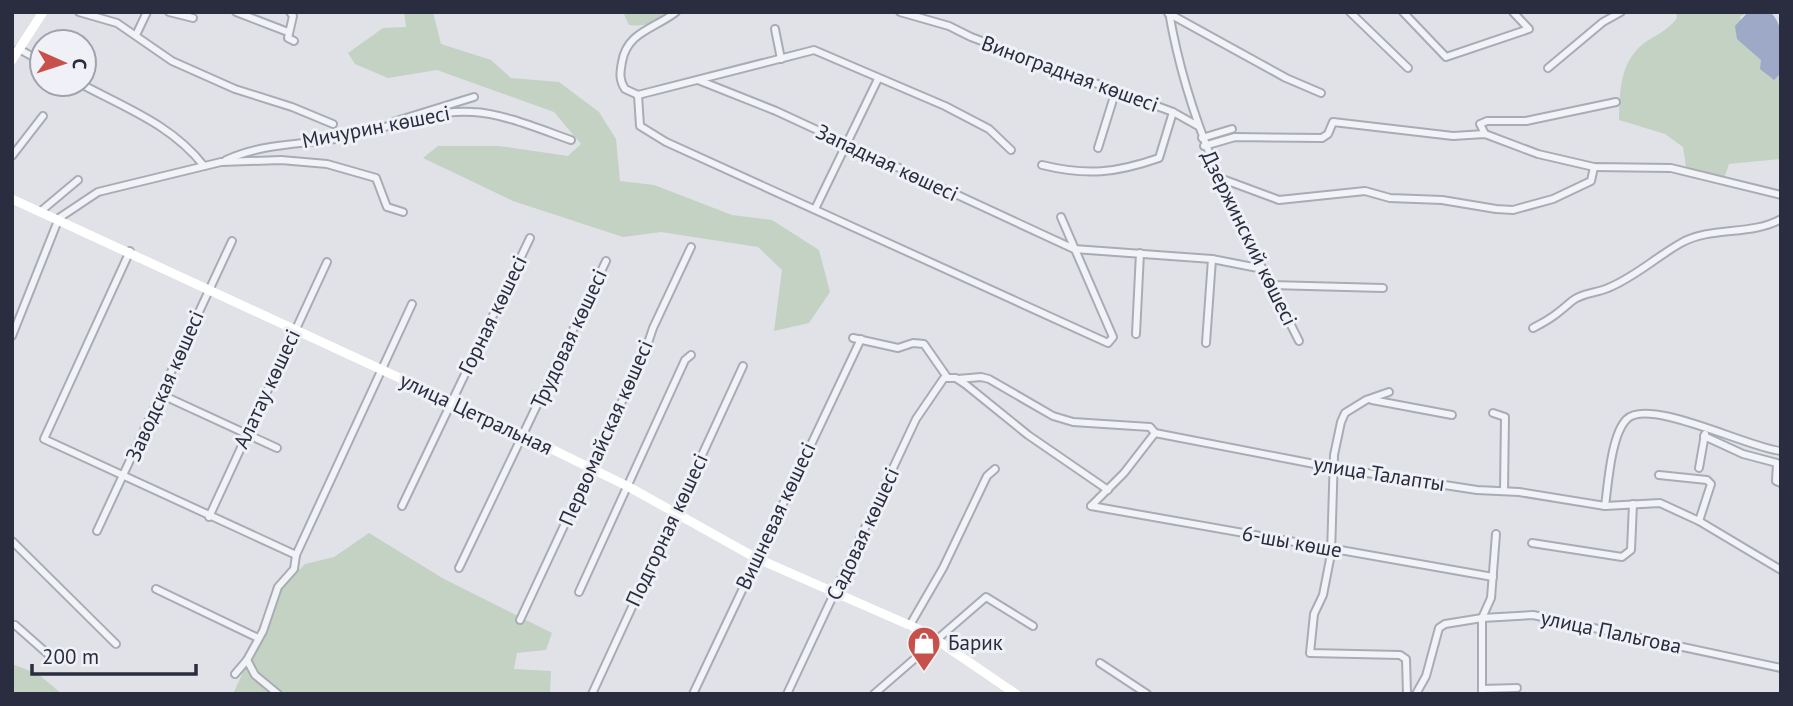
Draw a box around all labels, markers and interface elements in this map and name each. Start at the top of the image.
north arrow [28,28,98,98]
street label: Виноградная көшесі [978,29,1162,118]
text: С [68,58,92,70]
street label: Мичурин көшесі [300,99,452,154]
street label: Западная көшесі [812,118,963,207]
street label: Дзержинский көшесі [1195,146,1304,330]
street label: Горная көшесі [452,251,533,379]
street label: Трудовая көшесі [524,265,613,413]
street label: Заводская көшесі [119,306,210,465]
street label: Алатау көшесі [227,325,306,453]
street label: Первомайская көшесі [552,336,659,530]
street label: улица Цетральная [395,366,557,461]
street label: Вишневая көшесі [730,438,822,594]
street label: Подгорная көшесі [619,449,714,611]
street label: улица Талапты [1311,450,1447,497]
street label: Садовая көшесі [820,463,905,605]
street label: 6-шы көше [1240,519,1344,564]
street label: улица Пальгова [1538,603,1684,660]
shop icon: Барик [905,624,943,673]
place label: Барик [948,629,1003,656]
scale bar [32,632,196,676]
text: 200 m [42,643,99,670]

